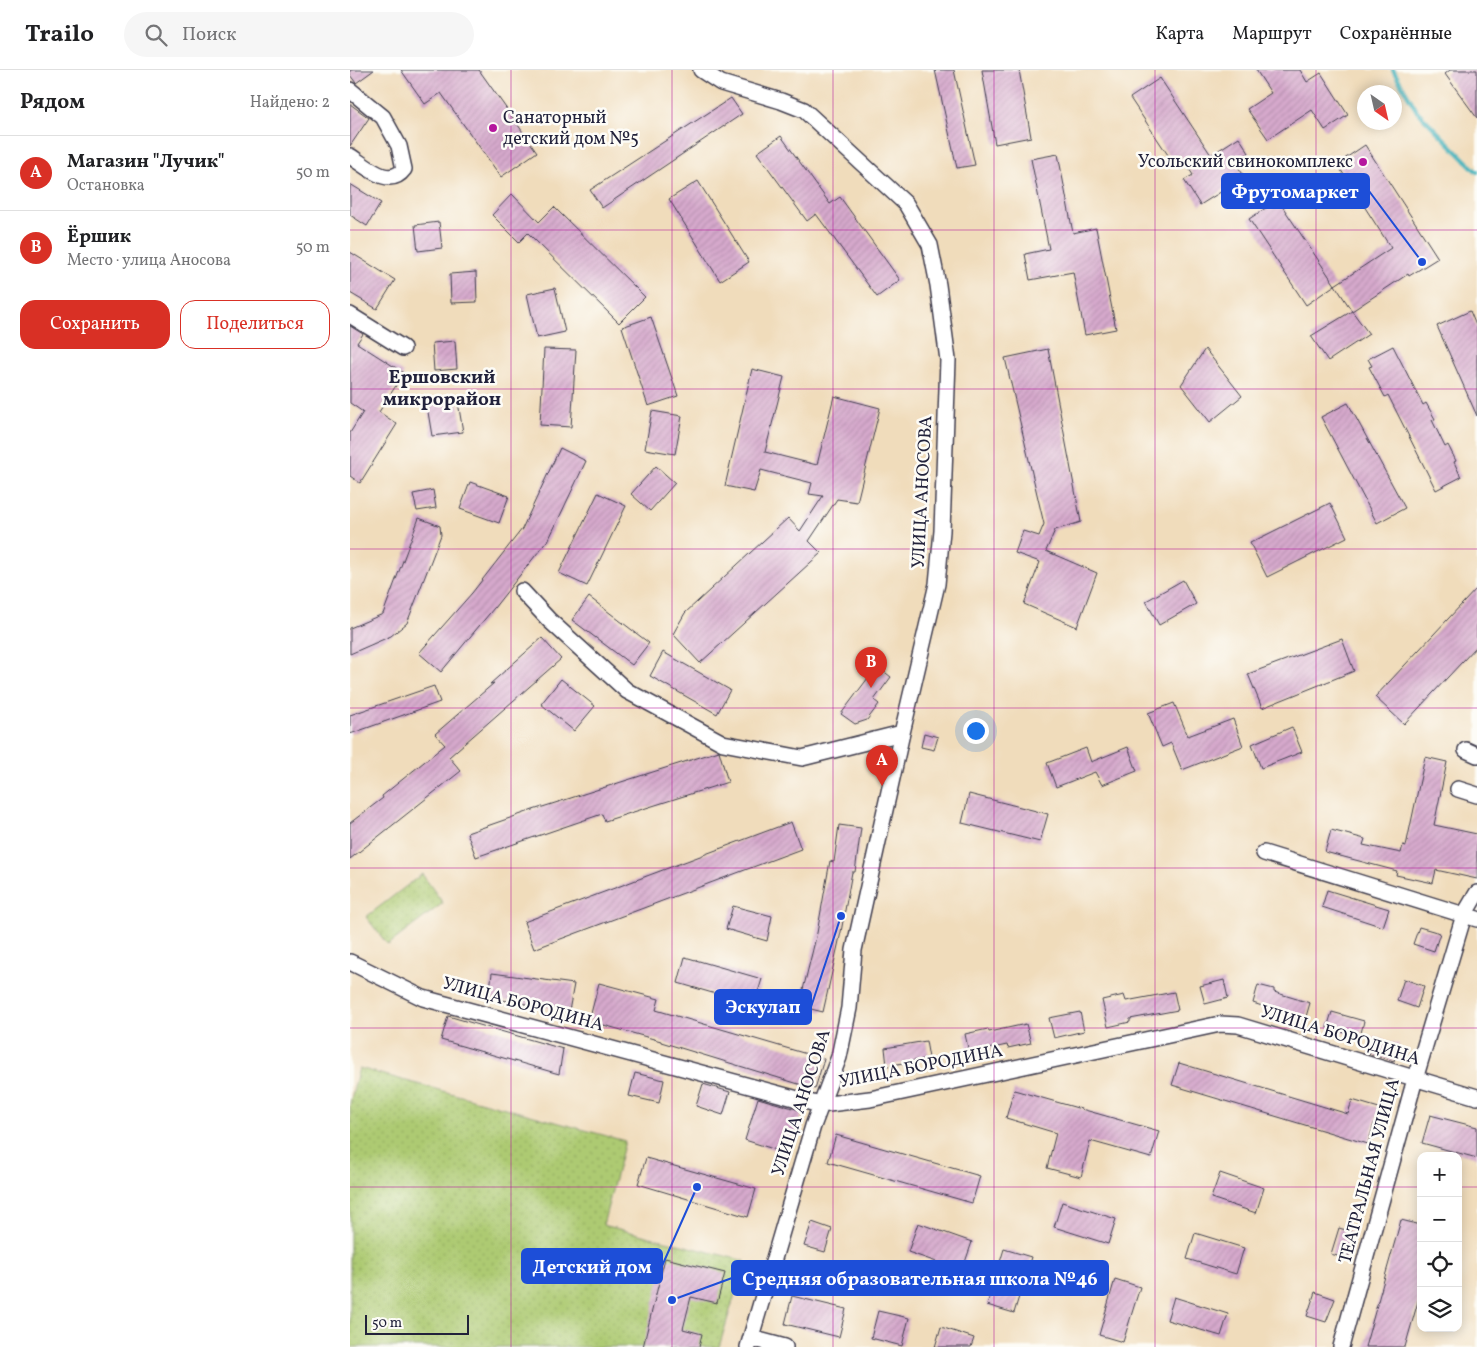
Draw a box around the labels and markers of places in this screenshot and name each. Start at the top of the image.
place label: Санаторный детский дом №5 [503,106,639,152]
marker: Санаторный детский дом №5 [487,122,499,134]
place label: Усольский свинокомплекс [1138,150,1353,175]
marker: Усольский свинокомплекс [1357,156,1369,168]
callout: Фрутомаркет [1222,174,1369,208]
pin: B [855,647,887,688]
pin: A [866,745,898,786]
callout: Эскулап [715,990,811,1024]
callout: Детский дом [522,1249,662,1283]
callout: Средняя образовательная школа №46 [732,1261,1108,1295]

